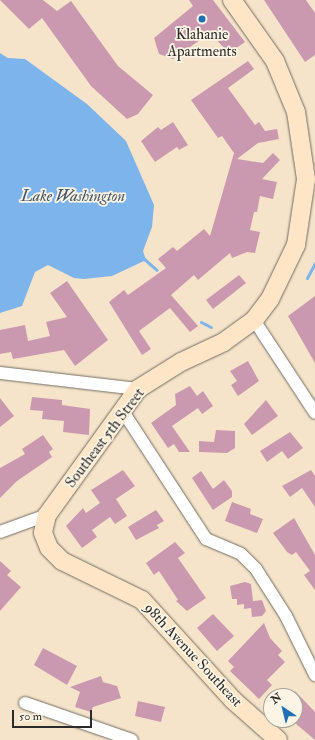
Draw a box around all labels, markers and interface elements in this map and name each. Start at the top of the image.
marker: Klahanie Apartments [197,14,207,24]
place label: Klahanie Apartments [167,25,237,60]
water label: Lake Washington [21,186,125,206]
street label: Southeast 5th Street [62,385,148,491]
street label: 98th Avenue Southeast [140,599,246,711]
north arrow [263,688,303,728]
text: N [269,690,284,707]
scale bar [14,702,94,728]
text: 50 m [19,709,42,724]

